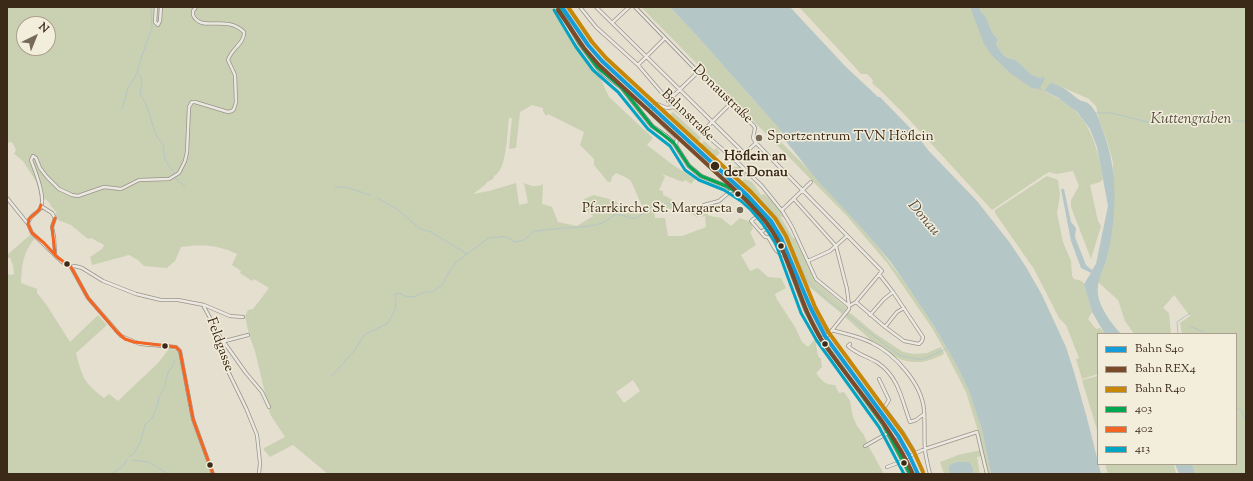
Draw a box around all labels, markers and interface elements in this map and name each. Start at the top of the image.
north arrow [16,16,56,56]
text: N [35,19,52,37]
street label: Donaustraße [688,62,756,128]
street label: Bahnstraße [657,86,717,146]
water label: Kuttengraben [1151,111,1231,129]
place label: Sportzentrum TVN Höflein [767,130,934,146]
marker: Sportzentrum TVN Höflein [754,133,764,143]
place label: Höflein an der Donau [724,150,788,182]
marker: Höflein an der Donau [709,160,721,172]
unlabelled marker [733,189,743,199]
water label: Donau [903,197,943,241]
place label: Pfarrkirche St. Margareta [582,202,732,218]
marker: Pfarrkirche St. Margareta [735,205,745,215]
unlabelled marker [776,241,786,251]
unlabelled marker [62,259,72,269]
street label: Feldgasse [201,316,237,374]
legend [1097,333,1237,465]
unlabelled marker [820,339,830,349]
text: Bahn S40 [1135,340,1184,358]
unlabelled marker [160,341,170,351]
text: Bahn REX4 [1135,360,1196,378]
text: Bahn R40 [1135,380,1186,398]
text: 403 [1135,400,1152,418]
text: 402 [1135,420,1153,438]
text: 413 [1135,440,1150,458]
unlabelled marker [899,458,909,468]
unlabelled marker [205,460,215,470]

